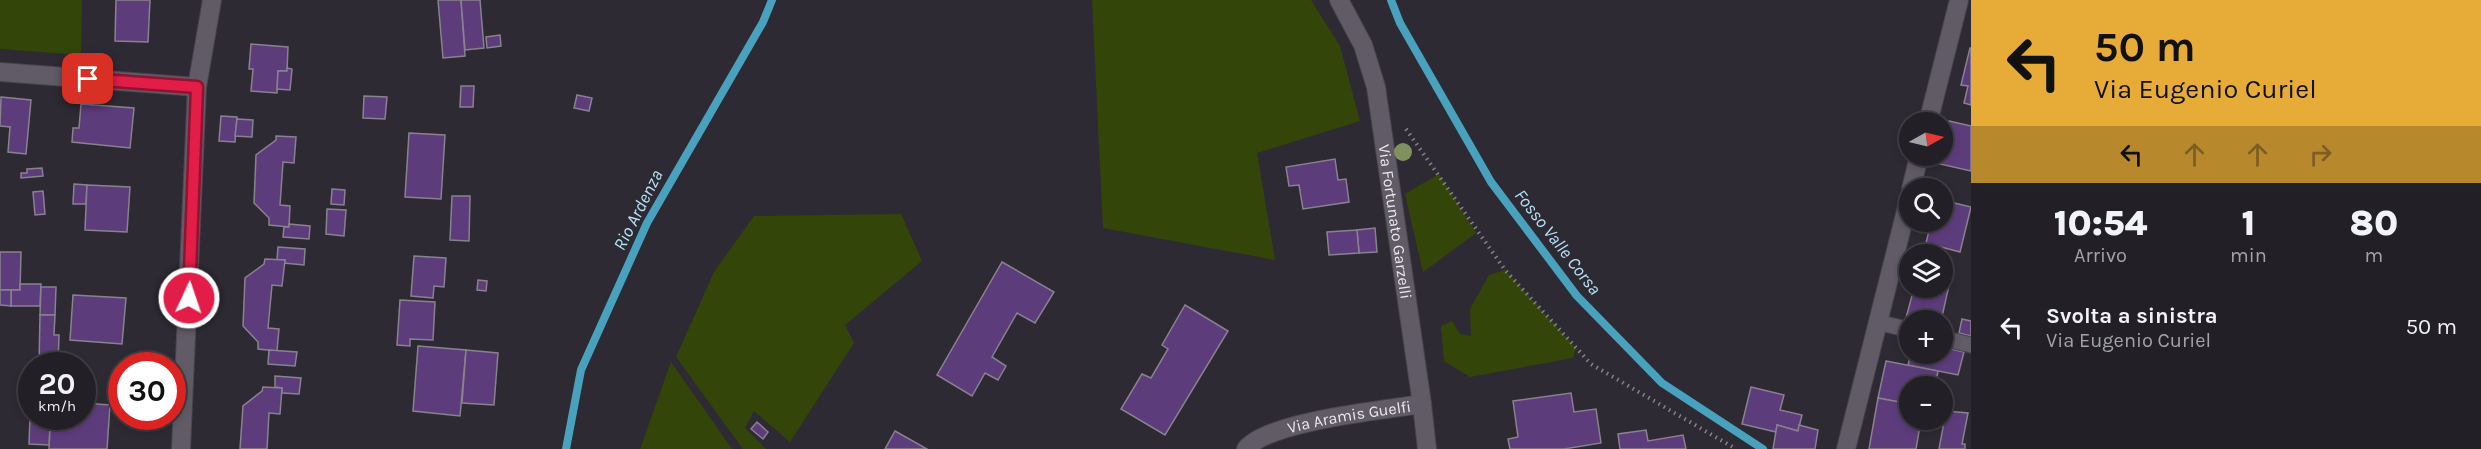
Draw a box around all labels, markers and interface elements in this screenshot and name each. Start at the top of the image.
text: 50 m [2094,22,2196,72]
icon: left [1995,24,2073,102]
pin [62,53,113,104]
icon: arrive [71,62,104,95]
text: Via Eugenio Curiel [2094,73,2317,105]
north arrow [1899,112,1953,166]
map controls [1899,112,1953,430]
icon: left [2115,138,2148,171]
icon: ahead [2178,138,2211,171]
icon: ahead [2241,138,2274,171]
icon: right [2304,138,2337,171]
street label: Via Fortunato Garzelli [1375,143,1416,300]
water label: Rio Ardenza [608,166,668,254]
button: search [1899,178,1953,232]
water label: Fosso Valle Corsa [1510,185,1606,299]
text: 10:54 [2054,202,2147,244]
text: 1 [2242,202,2255,244]
text: 80 [2350,202,2398,244]
button: layers [1899,244,1953,298]
text: Arrivo [2074,244,2127,267]
text: min [2230,244,2267,267]
text: m [2365,244,2383,267]
position arrow [157,266,221,330]
text: Svolta a sinistra [2046,303,2218,329]
button: + [1899,310,1953,364]
icon: left [1995,311,2028,344]
text: 50 m [2406,314,2457,340]
text: Via Eugenio Curiel [2046,329,2211,352]
speed limit sign: 30 [108,352,186,430]
text: 20 [38,366,76,402]
button: − [1899,376,1953,430]
street label: Via Aramis Guelfi [1285,396,1412,437]
text: km/h [38,397,76,415]

